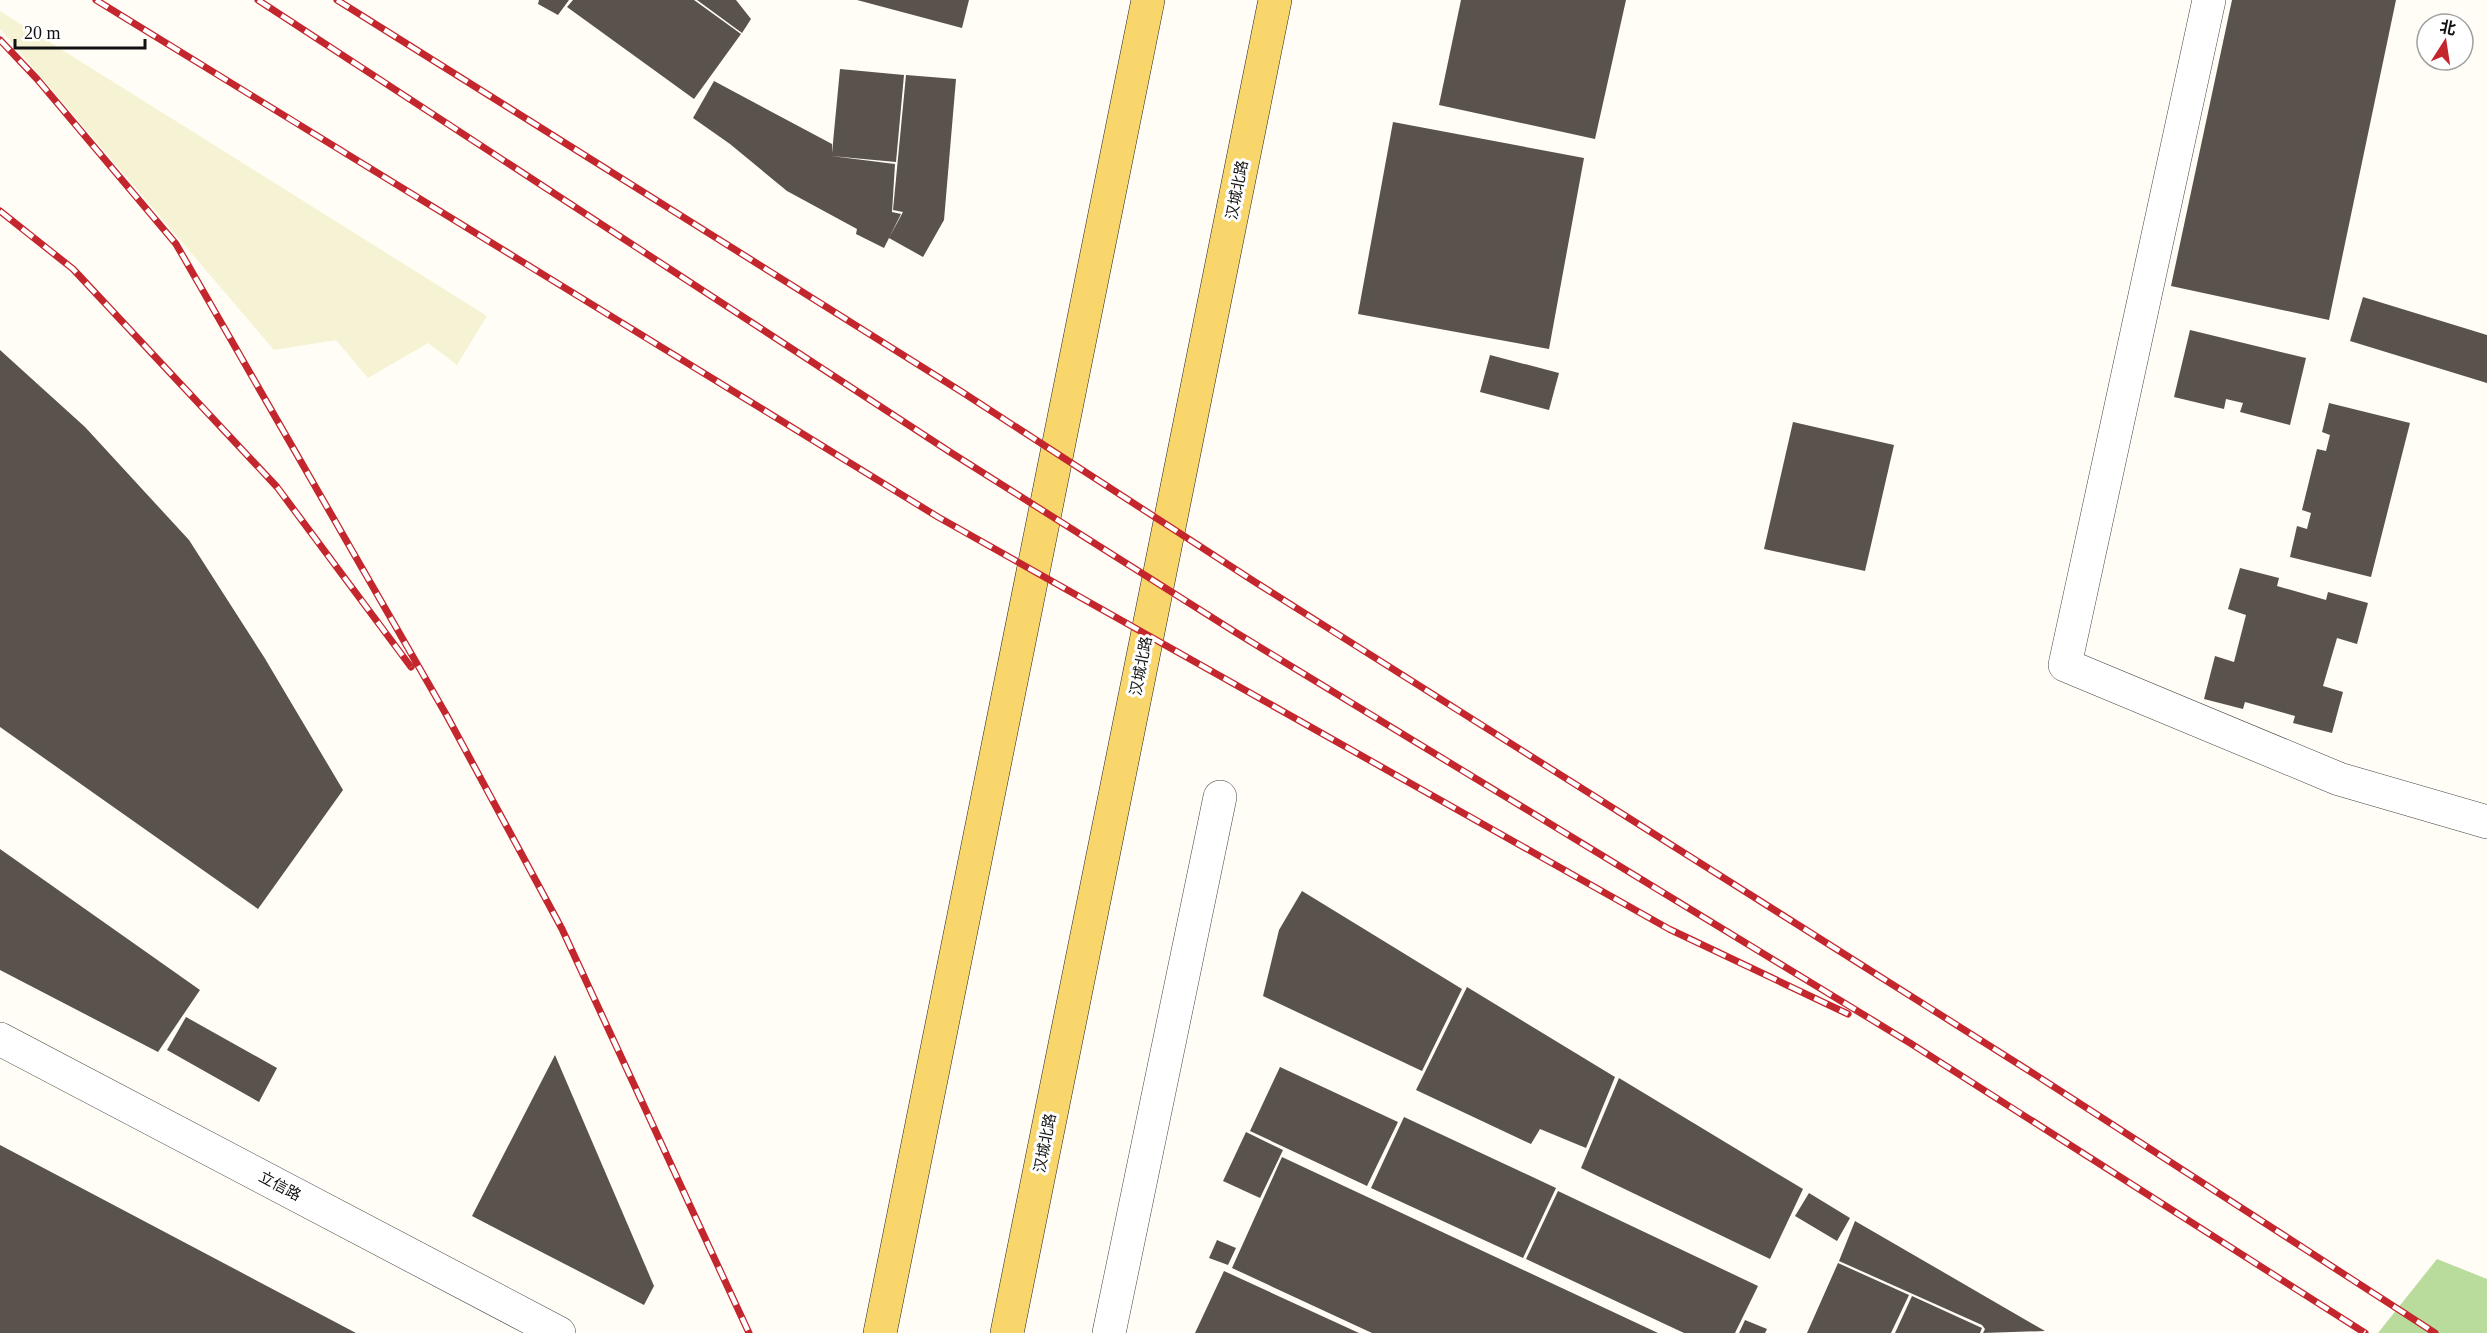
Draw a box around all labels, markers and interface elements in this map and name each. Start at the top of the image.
scale bar [15,12,146,50]
north arrow [2415,12,2475,72]
text: 北 [2438,18,2458,38]
text: 20 m [24,23,61,43]
street label: 汉城北路 [1222,159,1251,221]
street label: 汉城北路 [1126,635,1155,697]
street label: 汉城北路 [1030,1112,1059,1174]
street label: 立信路 [256,1168,304,1204]

